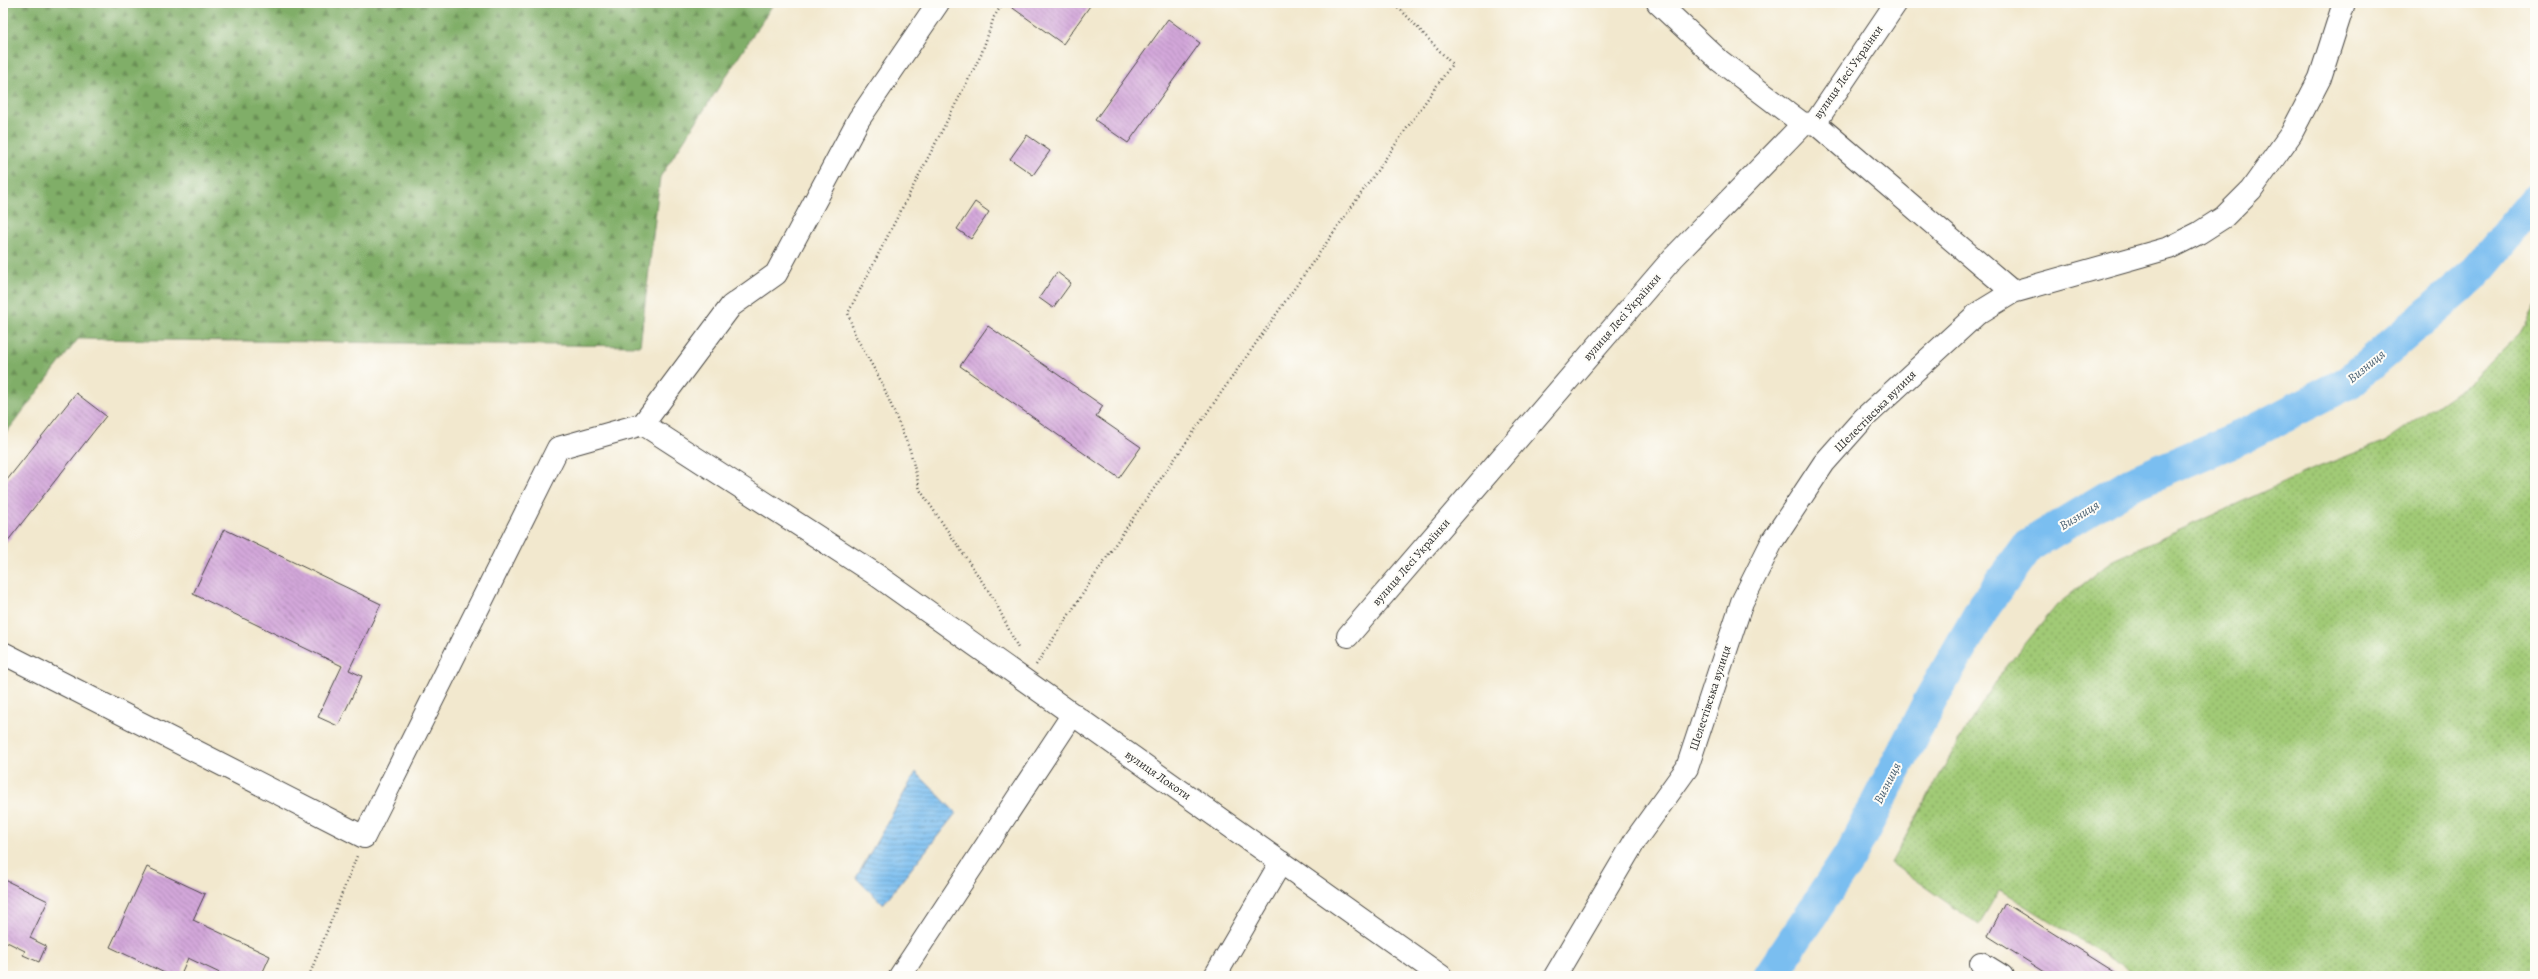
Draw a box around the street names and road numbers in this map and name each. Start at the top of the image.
street label: вулиця Лесі Українки [1810,22,1886,122]
street label: вулиця Лесі Українки [1580,270,1664,364]
street label: Шелестівська вулиця [1830,366,1920,456]
street label: вулиця Лесі Українки [1369,515,1453,609]
street label: Шелестівська вулиця [1685,643,1735,753]
street label: вулиця Локоти [1122,746,1194,804]

